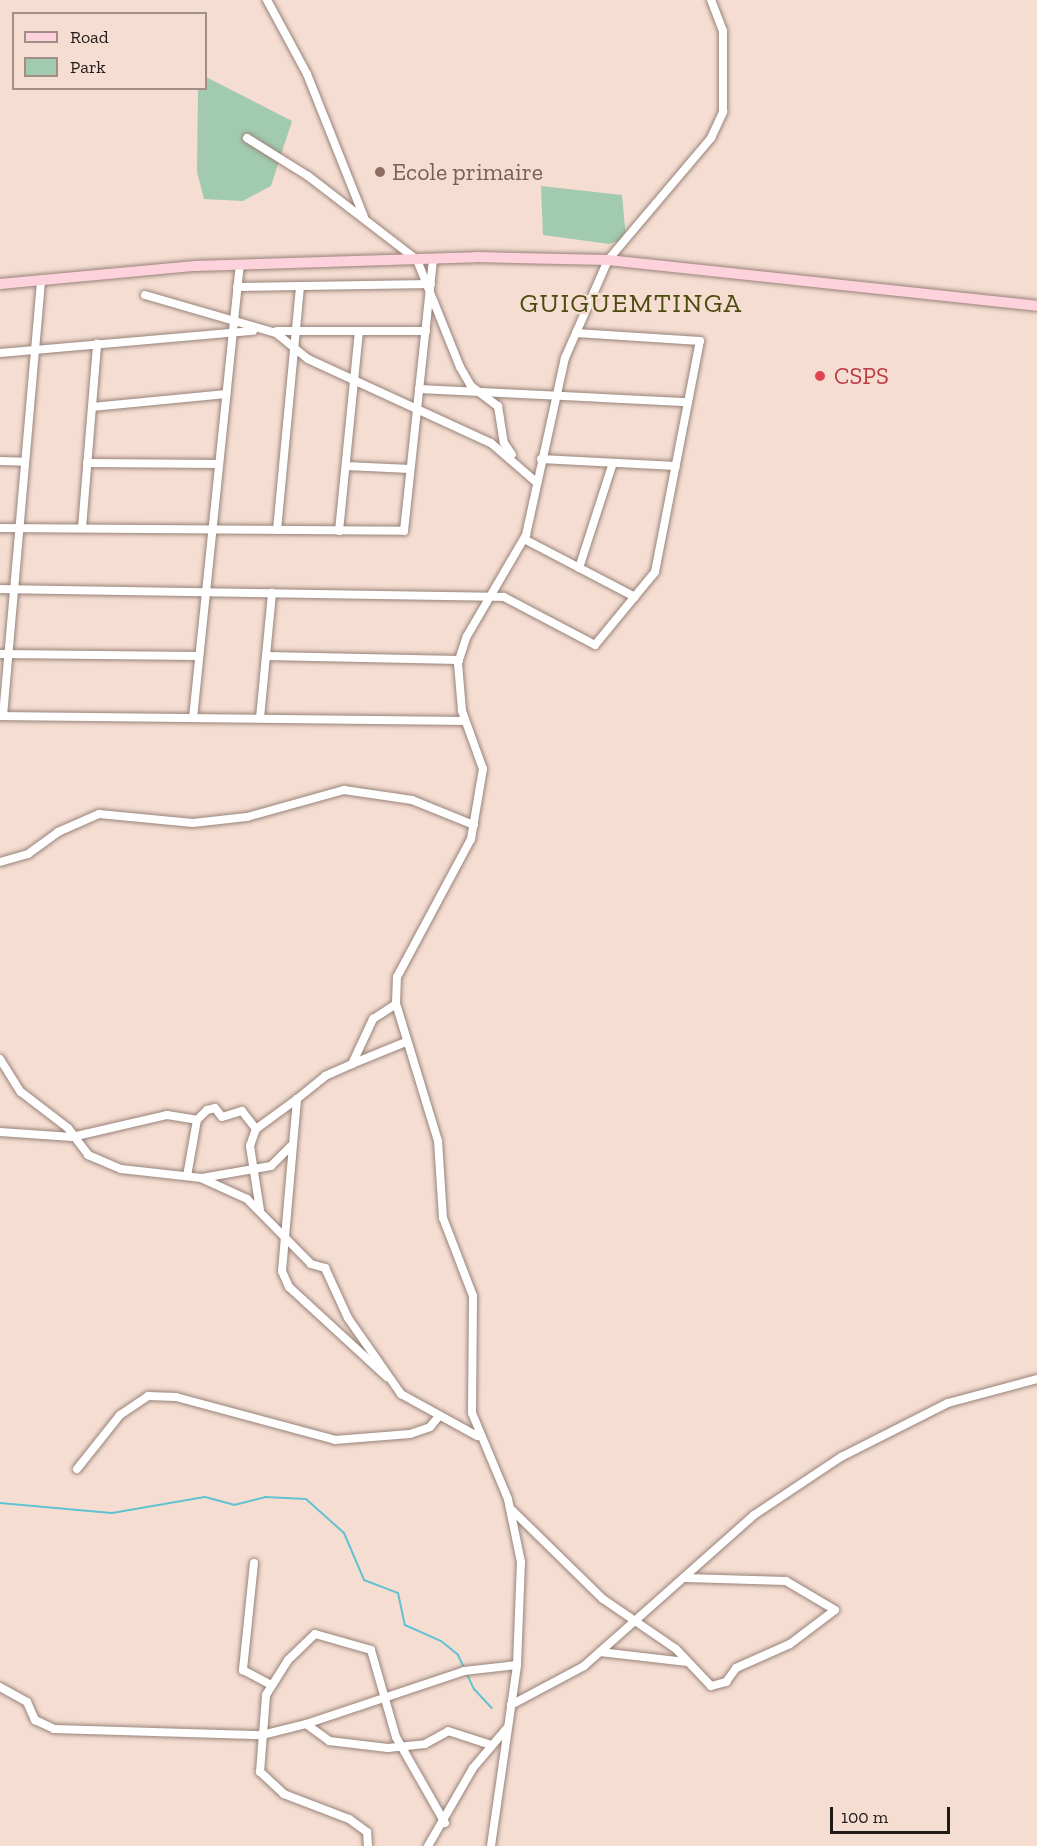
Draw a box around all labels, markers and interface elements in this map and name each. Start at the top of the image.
legend [12,12,207,90]
text: Road [70,26,109,48]
text: Park [70,56,106,78]
place label: Ecole primaire [392,158,543,186]
marker: Ecole primaire [373,165,387,179]
district label: GUIGUEMTINGA [519,288,743,320]
place label: CSPS [834,362,889,390]
marker: CSPS [811,367,829,385]
scale bar [833,1795,953,1833]
text: 100 m [841,1806,888,1828]

